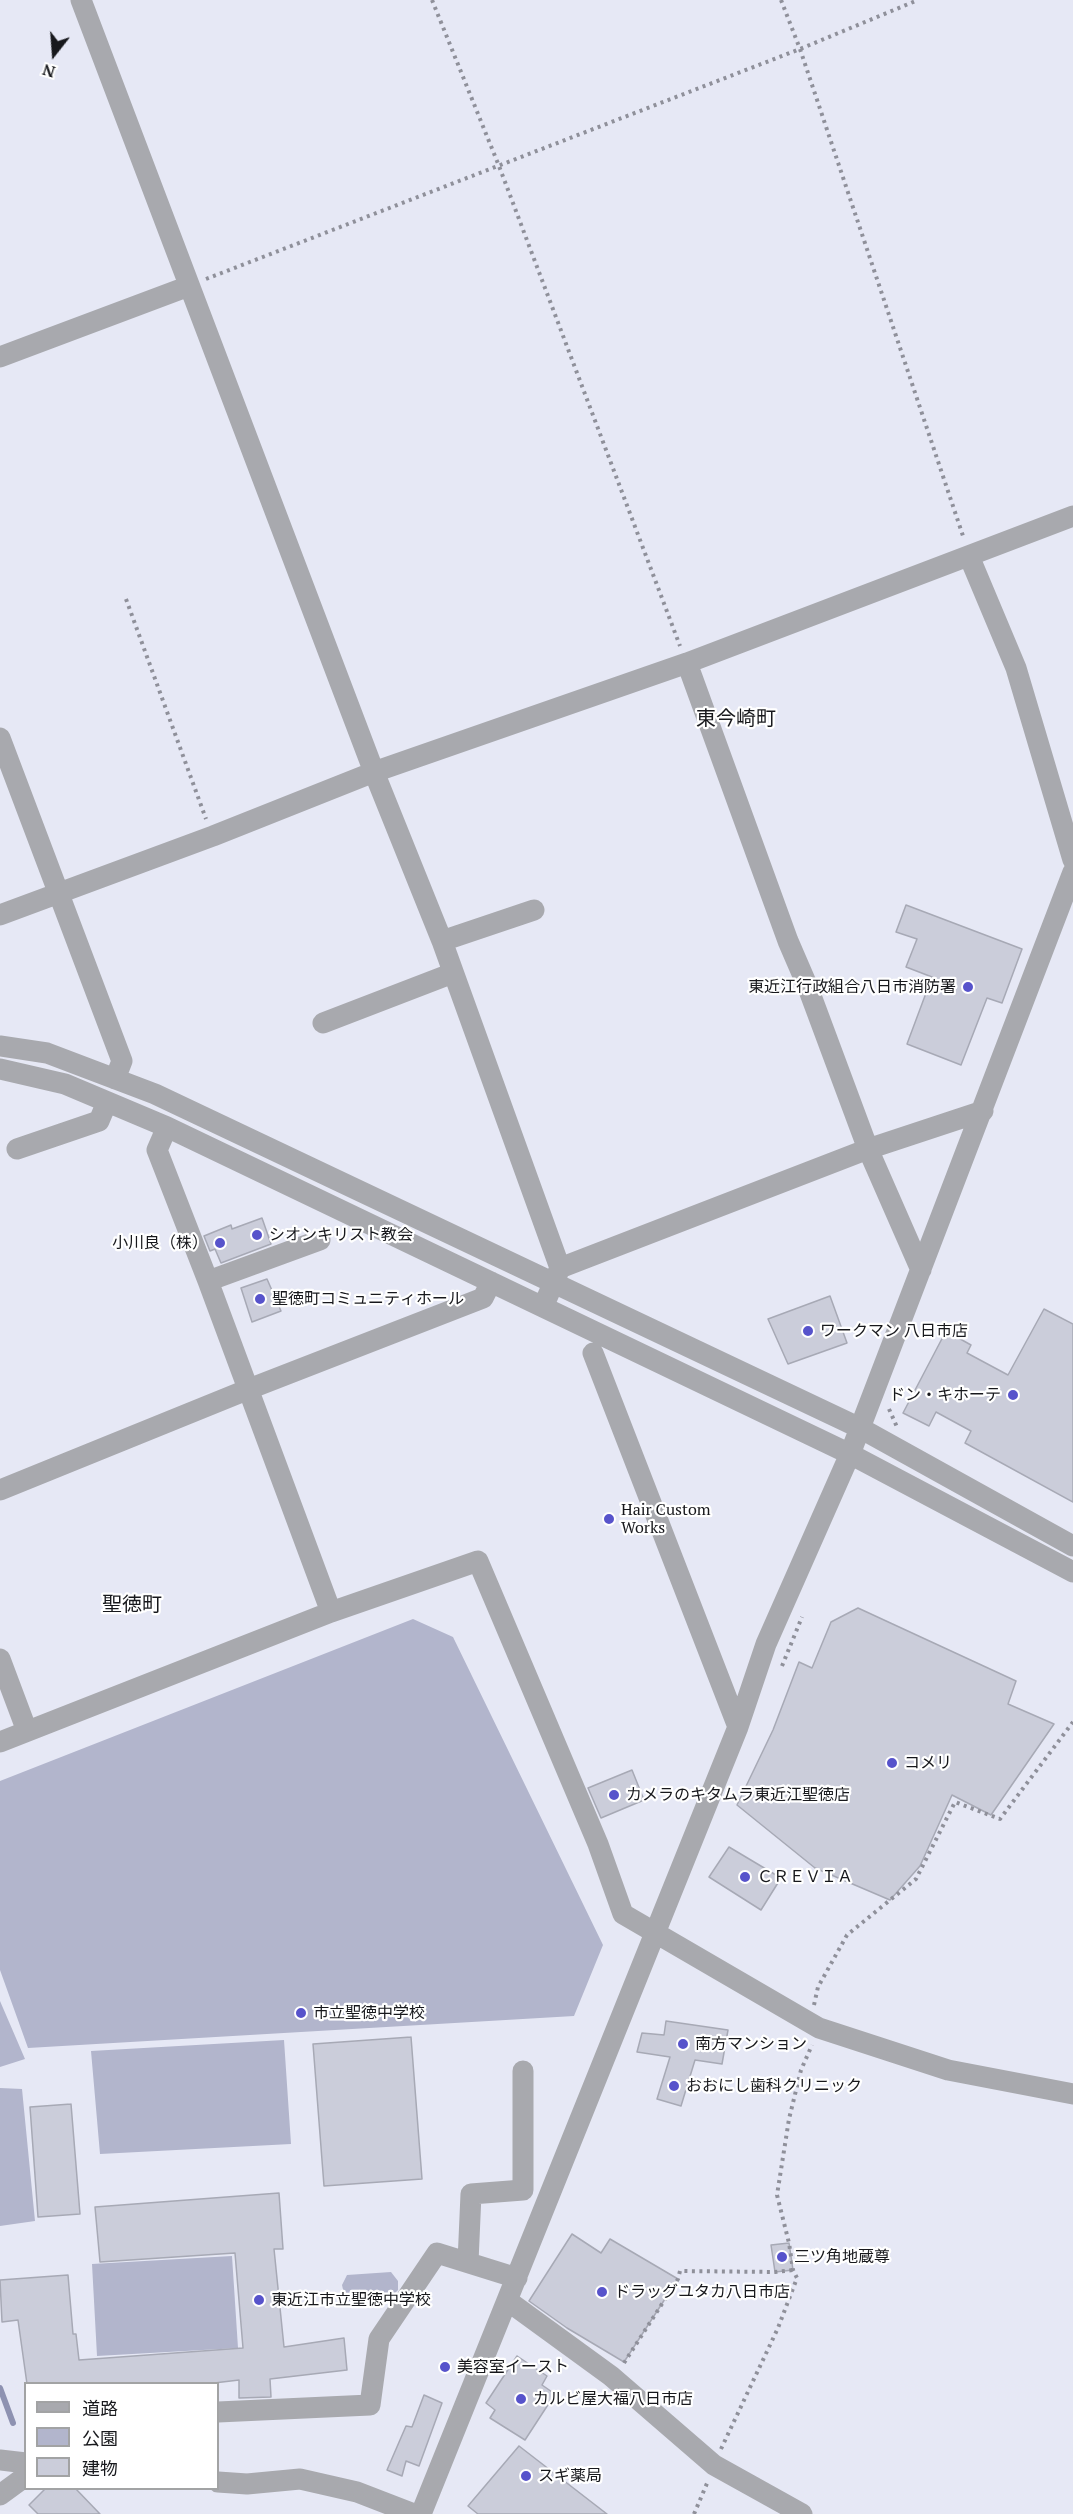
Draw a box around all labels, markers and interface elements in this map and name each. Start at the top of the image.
north arrow [24,24,84,84]
text: N [40,59,58,84]
district label: 東今崎町 [696,707,776,731]
place label: 東近江行政組合八日市消防署 [748,977,956,997]
marker: 東近江行政組合八日市消防署 [961,980,975,994]
place label: シオンキリスト教会 [269,1225,413,1245]
marker: シオンキリスト教会 [250,1228,264,1242]
place label: 小川良（株） [112,1233,208,1253]
marker: 小川良（株） [213,1236,227,1250]
place label: 聖徳町コミュニティホール [272,1289,464,1309]
marker: 聖徳町コミュニティホール [253,1292,267,1306]
place label: ワークマン 八日市店 [820,1321,968,1341]
marker: ワークマン 八日市店 [801,1324,815,1338]
place label: ドン・キホーテ [889,1385,1001,1405]
marker: ドン・キホーテ [1006,1388,1020,1402]
place label: Hair Custom Works [621,1500,711,1538]
marker: Hair Custom Works [602,1512,616,1526]
district label: 聖徳町 [102,1593,162,1617]
place label: コメリ [904,1753,952,1773]
marker: コメリ [885,1756,899,1770]
place label: カメラのキタムラ東近江聖徳店 [626,1785,850,1805]
marker: カメラのキタムラ東近江聖徳店 [607,1788,621,1802]
place label: ＣＲＥＶＩＡ [757,1867,853,1887]
marker: ＣＲＥＶＩＡ [738,1870,752,1884]
place label: 市立聖徳中学校 [313,2003,425,2023]
marker: 市立聖徳中学校 [294,2006,308,2020]
place label: 南方マンション [695,2034,807,2054]
marker: 南方マンション [676,2037,690,2051]
place label: おおにし歯科クリニック [686,2076,862,2096]
marker: おおにし歯科クリニック [667,2079,681,2093]
place label: 三ツ角地蔵尊 [794,2247,890,2267]
marker: 三ツ角地蔵尊 [775,2250,789,2264]
place label: ドラッグユタカ八日市店 [614,2282,790,2302]
marker: ドラッグユタカ八日市店 [595,2285,609,2299]
place label: 東近江市立聖徳中学校 [271,2290,431,2310]
marker: 東近江市立聖徳中学校 [252,2293,266,2307]
place label: 美容室イースト [457,2357,569,2377]
marker: 美容室イースト [438,2360,452,2374]
legend [24,2382,219,2490]
place label: カルビ屋大福八日市店 [533,2389,693,2409]
marker: カルビ屋大福八日市店 [514,2392,528,2406]
text: 道路 [82,2396,118,2420]
text: 公園 [82,2426,118,2450]
text: 建物 [82,2456,118,2480]
place label: スギ薬局 [538,2466,602,2486]
marker: スギ薬局 [519,2469,533,2483]

